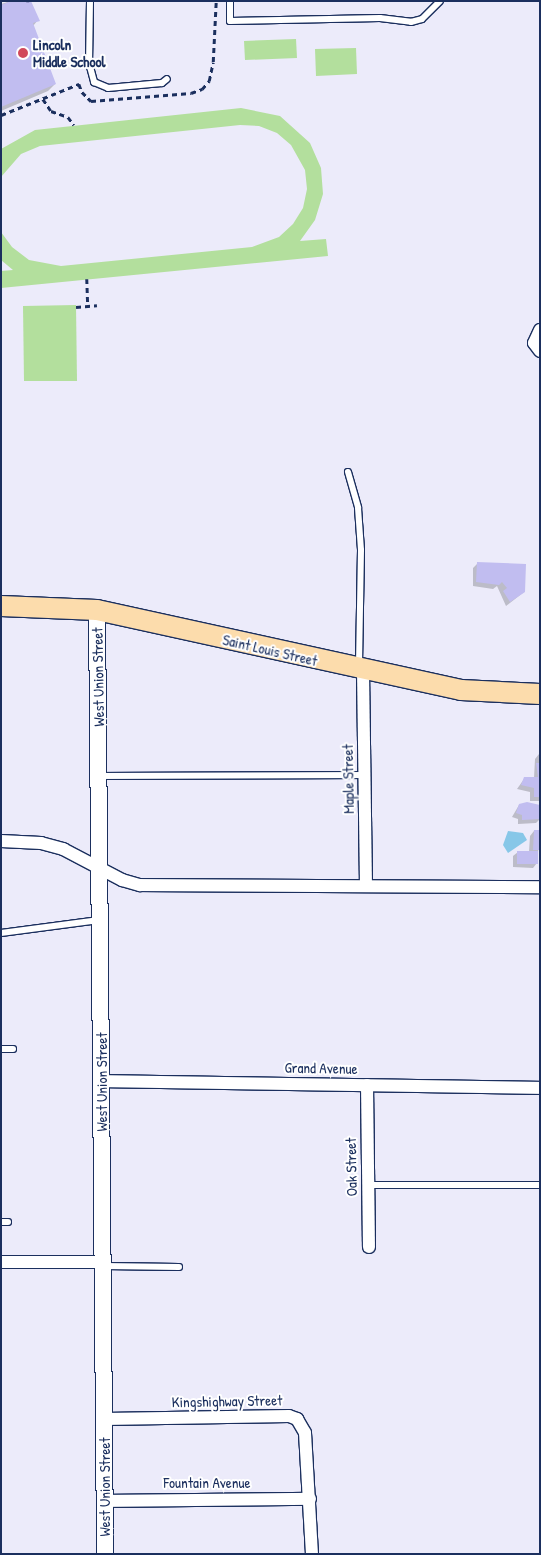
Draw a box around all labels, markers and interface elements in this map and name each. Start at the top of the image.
place label: Lincoln Middle School [33,35,105,70]
marker: Lincoln Middle School [17,47,29,59]
street label: West Union Street [88,627,108,727]
street label: Saint Louis Street [221,630,319,670]
street label: Maple Street [338,744,358,814]
street label: West Union Street [93,1032,111,1132]
street label: Grand Avenue [284,1058,358,1078]
street label: Oak Street [341,1137,361,1197]
street label: Kingshighway Street [172,1391,282,1411]
street label: West Union Street [96,1437,114,1537]
street label: Fountain Avenue [163,1474,251,1492]

